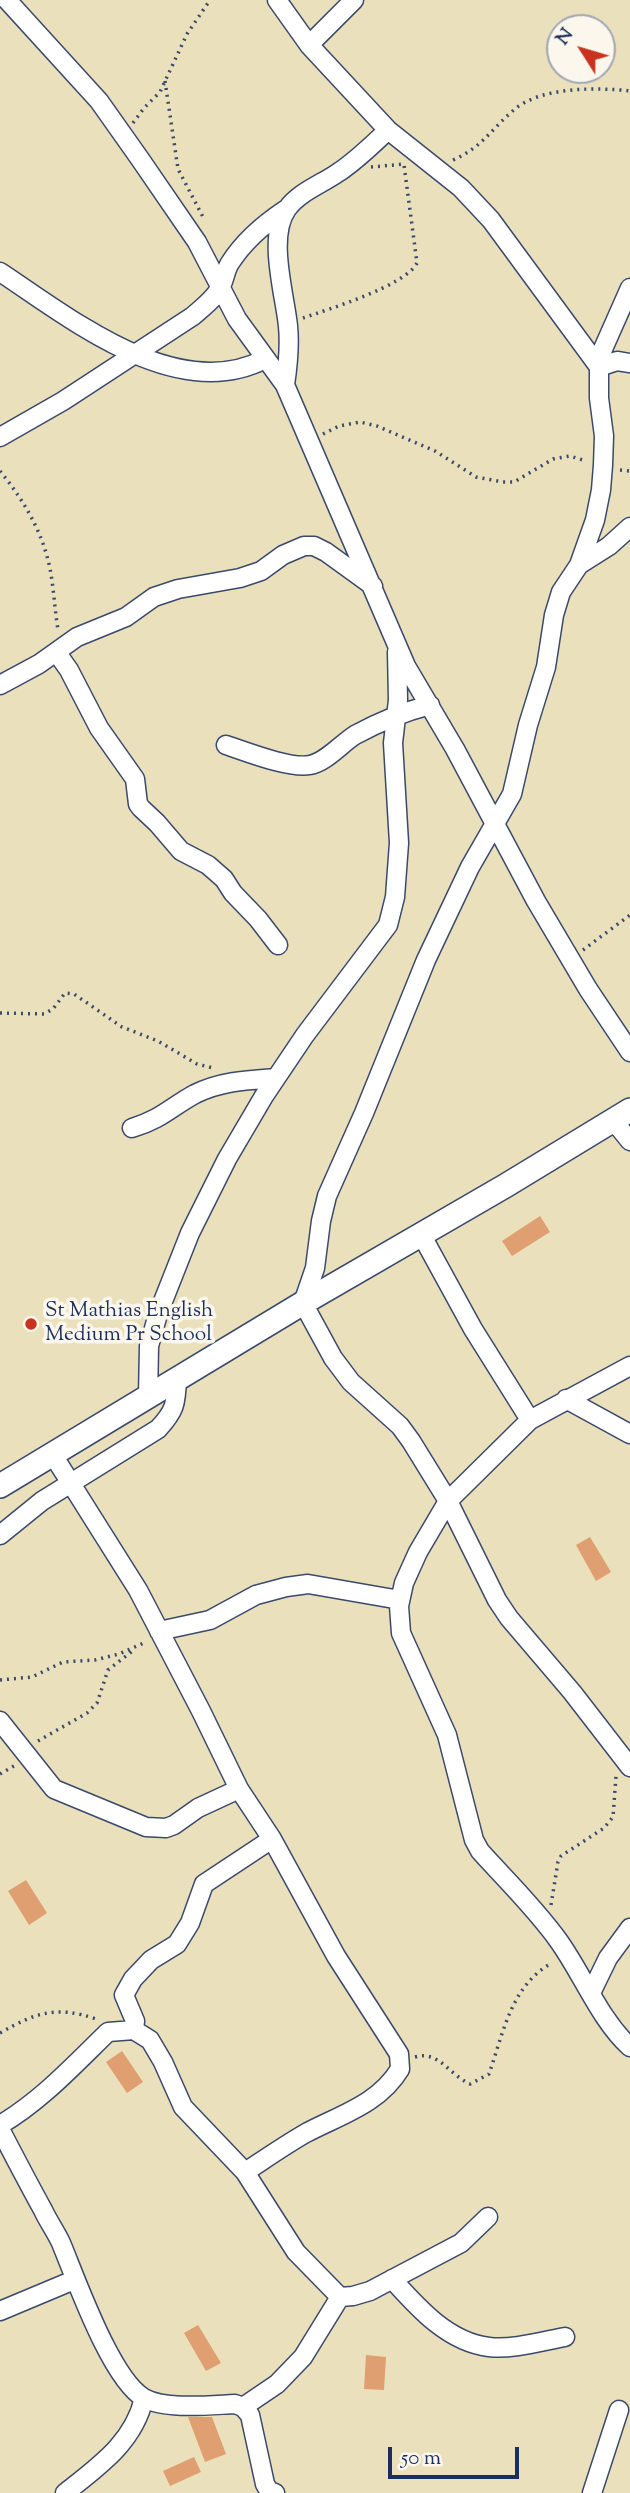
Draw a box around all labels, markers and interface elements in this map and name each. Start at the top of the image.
north arrow [546,14,616,84]
text: N [550,23,581,51]
place label: St Mathias English Medium Pr School [45,1299,213,1349]
marker: St Mathias English Medium Pr School [23,1316,39,1332]
scale bar [392,2434,523,2478]
text: 50 m [401,2444,441,2474]

